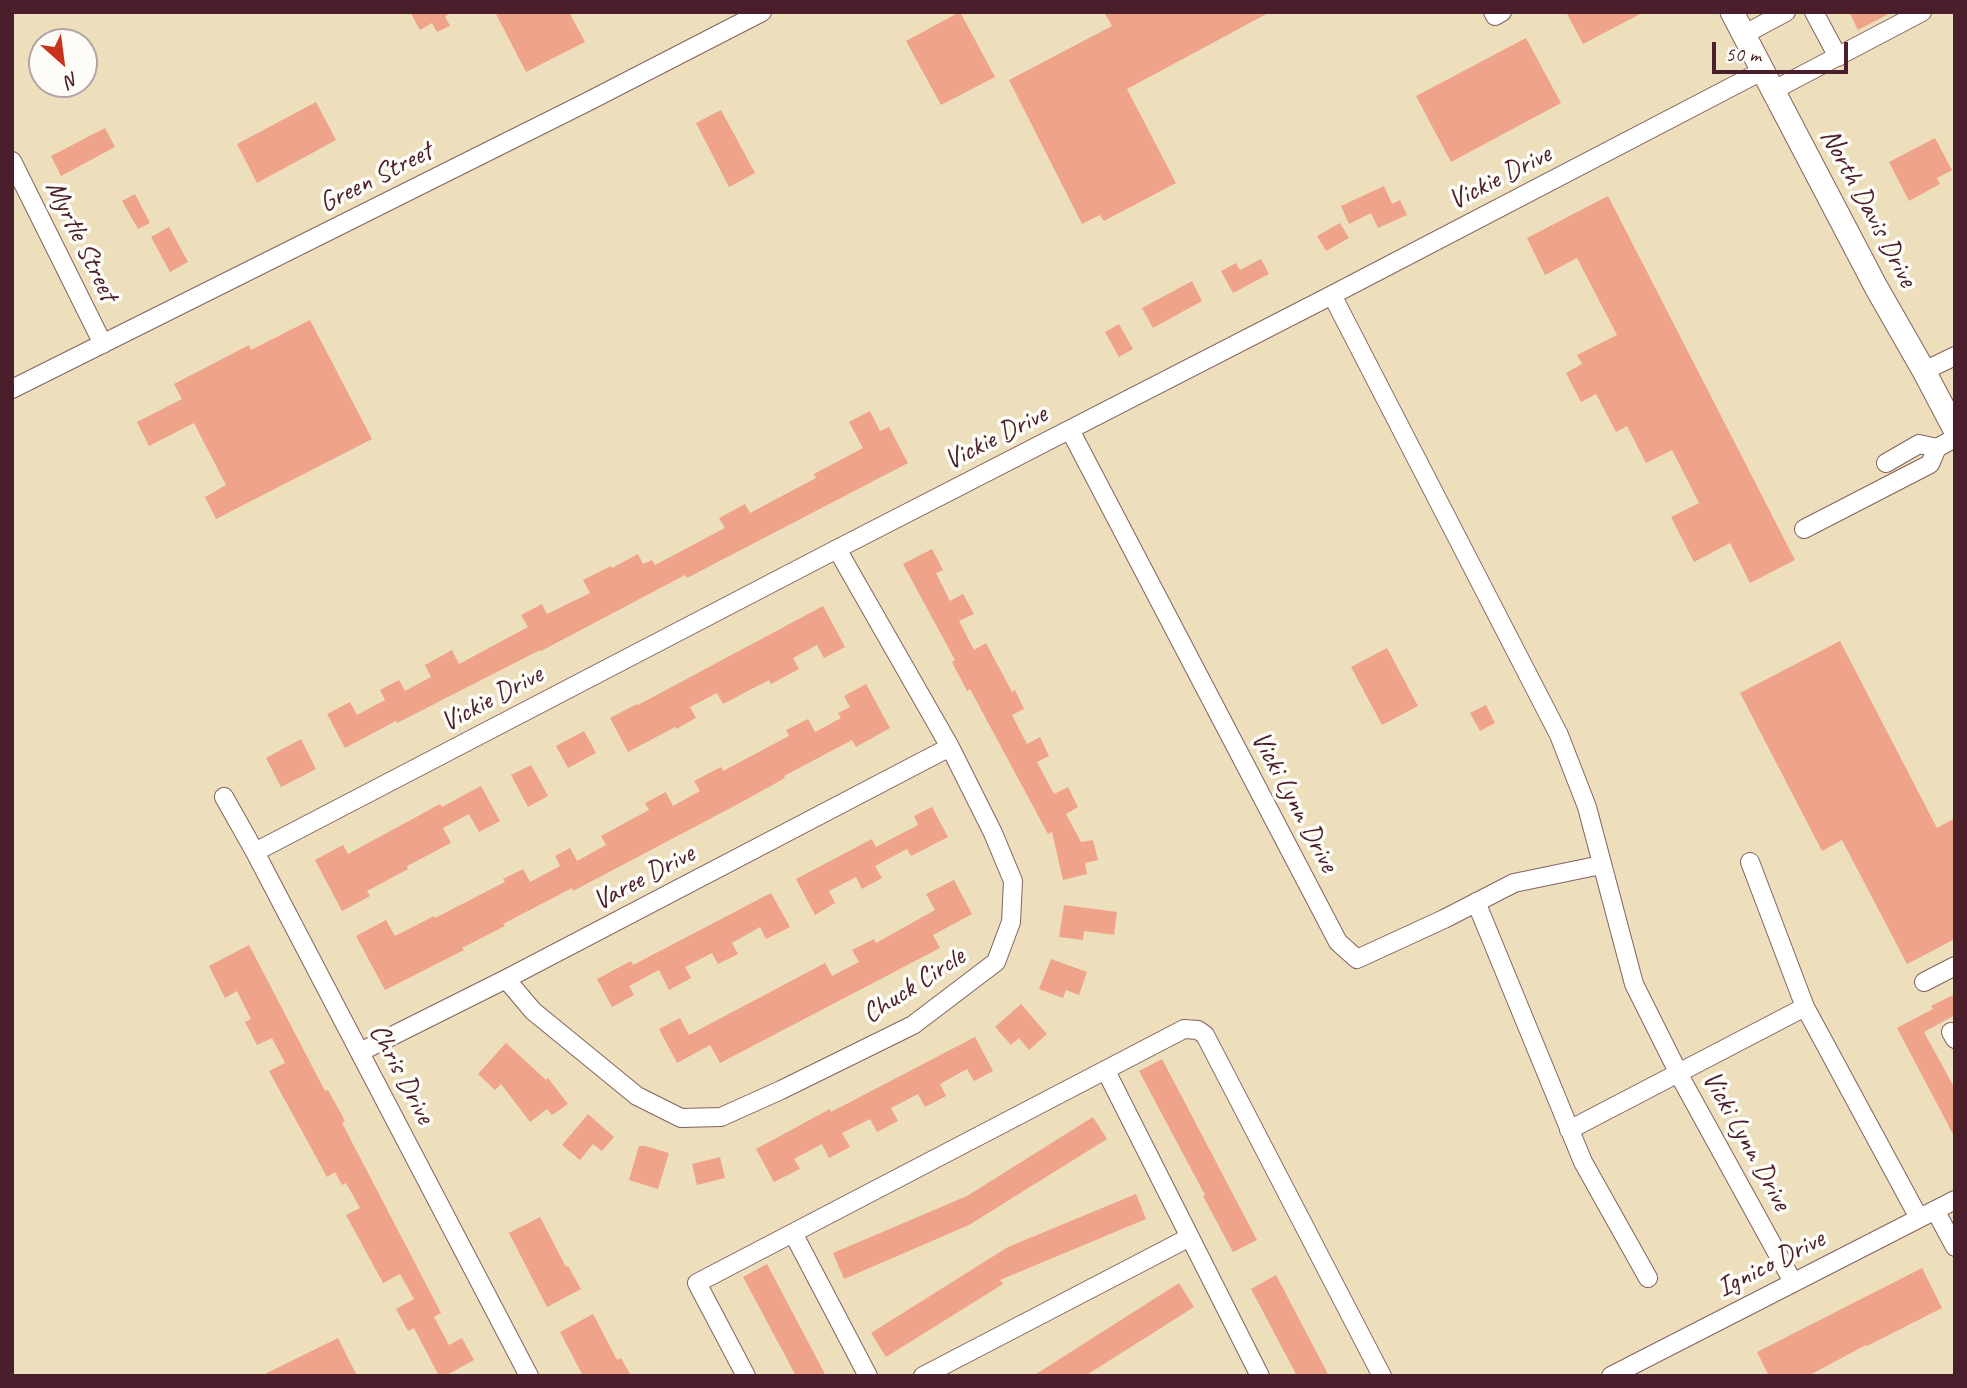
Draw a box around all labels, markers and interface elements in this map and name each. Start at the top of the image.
north arrow [28,28,98,98]
scale bar [1715,28,1852,72]
text: 50 m [1725,41,1761,67]
text: N [61,66,83,93]
street label: North Davis Drive [1812,123,1924,293]
street label: Green Street [314,135,438,221]
street label: Vickie Drive [1443,138,1557,218]
street label: Myrtle Street [37,175,125,307]
street label: Vickie Drive [939,398,1053,478]
street label: Vickie Drive [435,658,549,740]
street label: Vicki Lynn Drive [1243,726,1345,878]
street label: Varee Drive [588,837,700,919]
street label: Chuck Circle [856,940,972,1032]
street label: Chris Drive [361,1018,441,1130]
street label: Vicki Lynn Drive [1694,1065,1798,1217]
street label: Ignico Drive [1712,1223,1830,1305]

